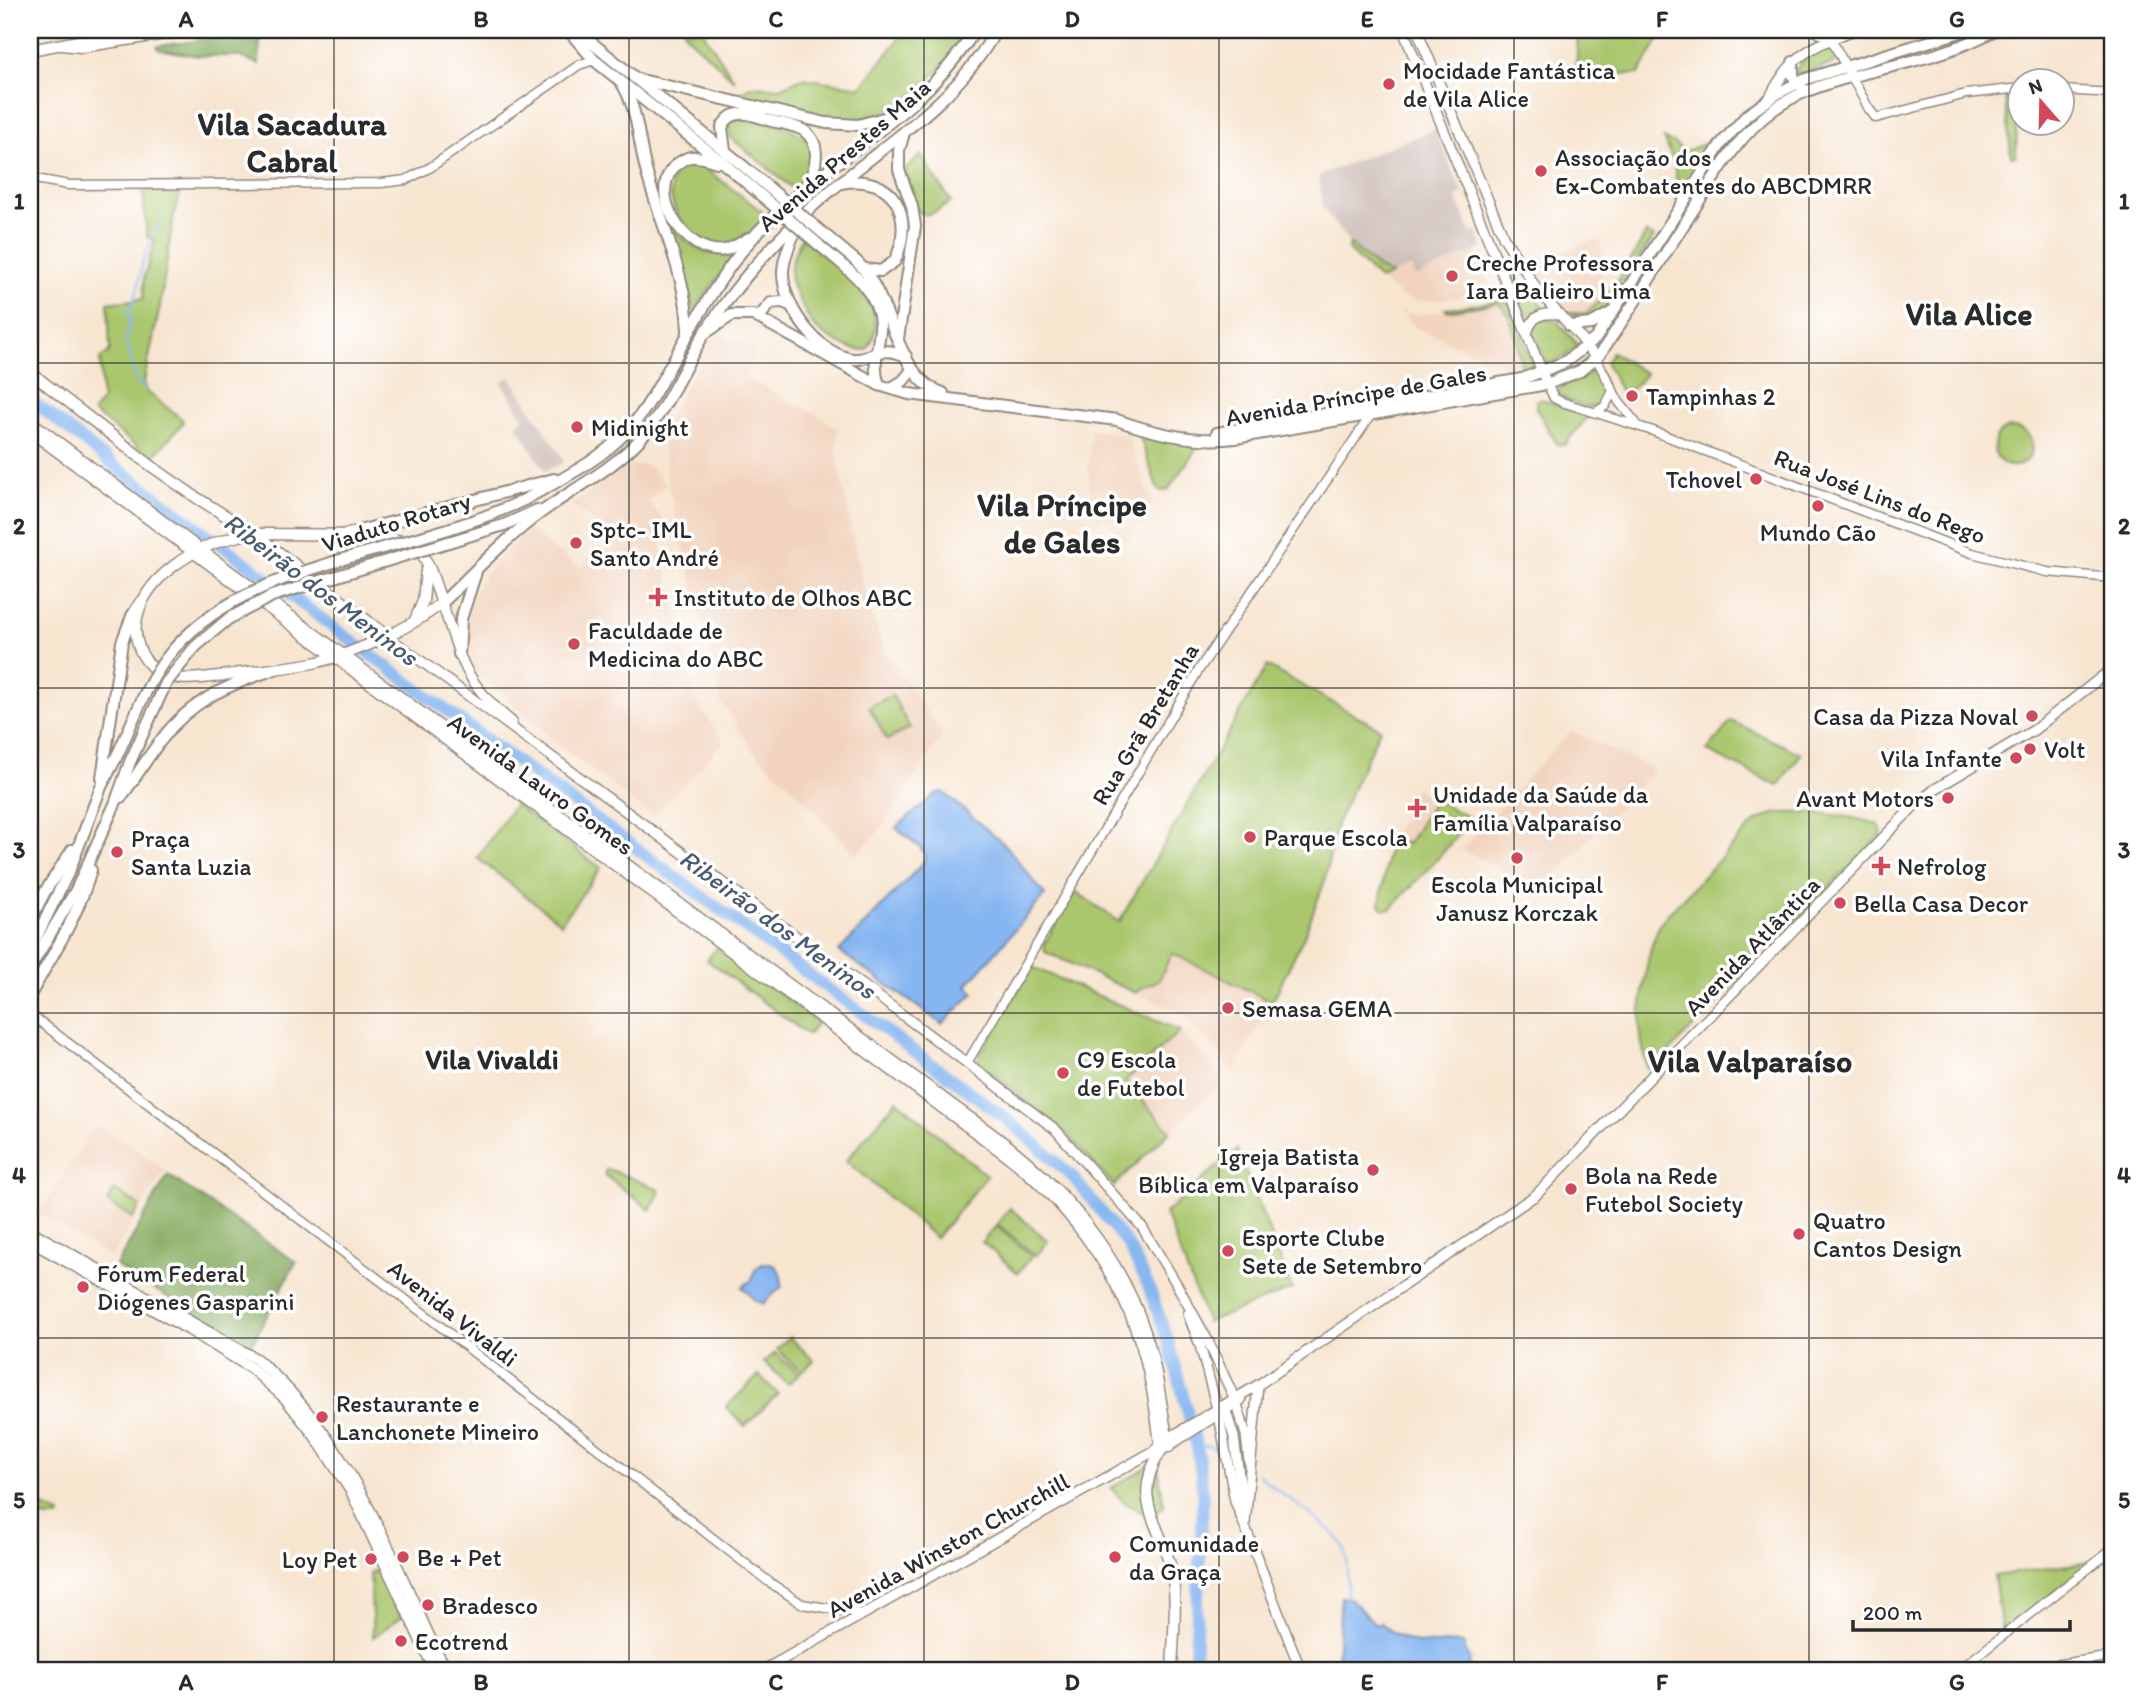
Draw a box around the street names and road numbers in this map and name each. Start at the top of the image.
street label: Avenida Prestes Maia [752,72,936,238]
street label: Avenida Príncipe de Gales [1223,358,1489,432]
street label: Rua José Lins do Rego [1770,442,1990,550]
street label: Viaduto Rotary [318,486,474,558]
street label: Rua Grã Bretanha [1085,637,1205,810]
street label: Avenida Lauro Gomes [442,707,640,861]
street label: Avenida Atlântica [1678,870,1826,1022]
street label: Avenida Vivaldi [382,1253,524,1373]
street label: Avenida Winston Churchill [822,1466,1074,1624]

